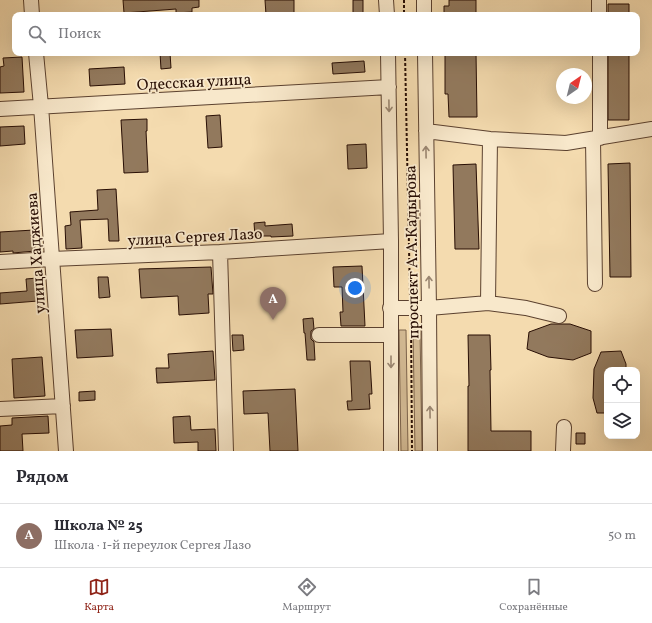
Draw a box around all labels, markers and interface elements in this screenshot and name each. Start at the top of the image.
search box [12,12,640,56]
icon: search [26,23,48,45]
text: Поиск [58,24,101,45]
north arrow [556,68,592,104]
street label: Одесская улица [136,69,252,97]
one-way arrow [385,99,393,112]
one-way arrow [422,146,430,159]
street label: проспект А.А.Кадырова [400,165,426,339]
street label: улица Хаджиева [22,191,52,314]
street label: улица Сергея Лазо [127,223,263,253]
one-way arrow [425,276,432,289]
your location [345,278,365,298]
pin: A [260,287,286,320]
one-way arrow [387,355,395,368]
map controls [604,367,640,439]
button: locate [604,367,640,403]
button: layers [604,403,640,439]
one-way arrow [426,406,434,419]
text: Рядом [16,466,69,489]
text: Школа № 25 [54,516,143,537]
text: A [24,527,34,545]
text: 50 m [608,527,636,545]
text: Школа · 1-й переулок Сергея Лазо [54,537,251,555]
tab: Карта [84,576,114,615]
tab: Маршрут [282,576,331,615]
tab: Сохранённые [499,576,568,615]

